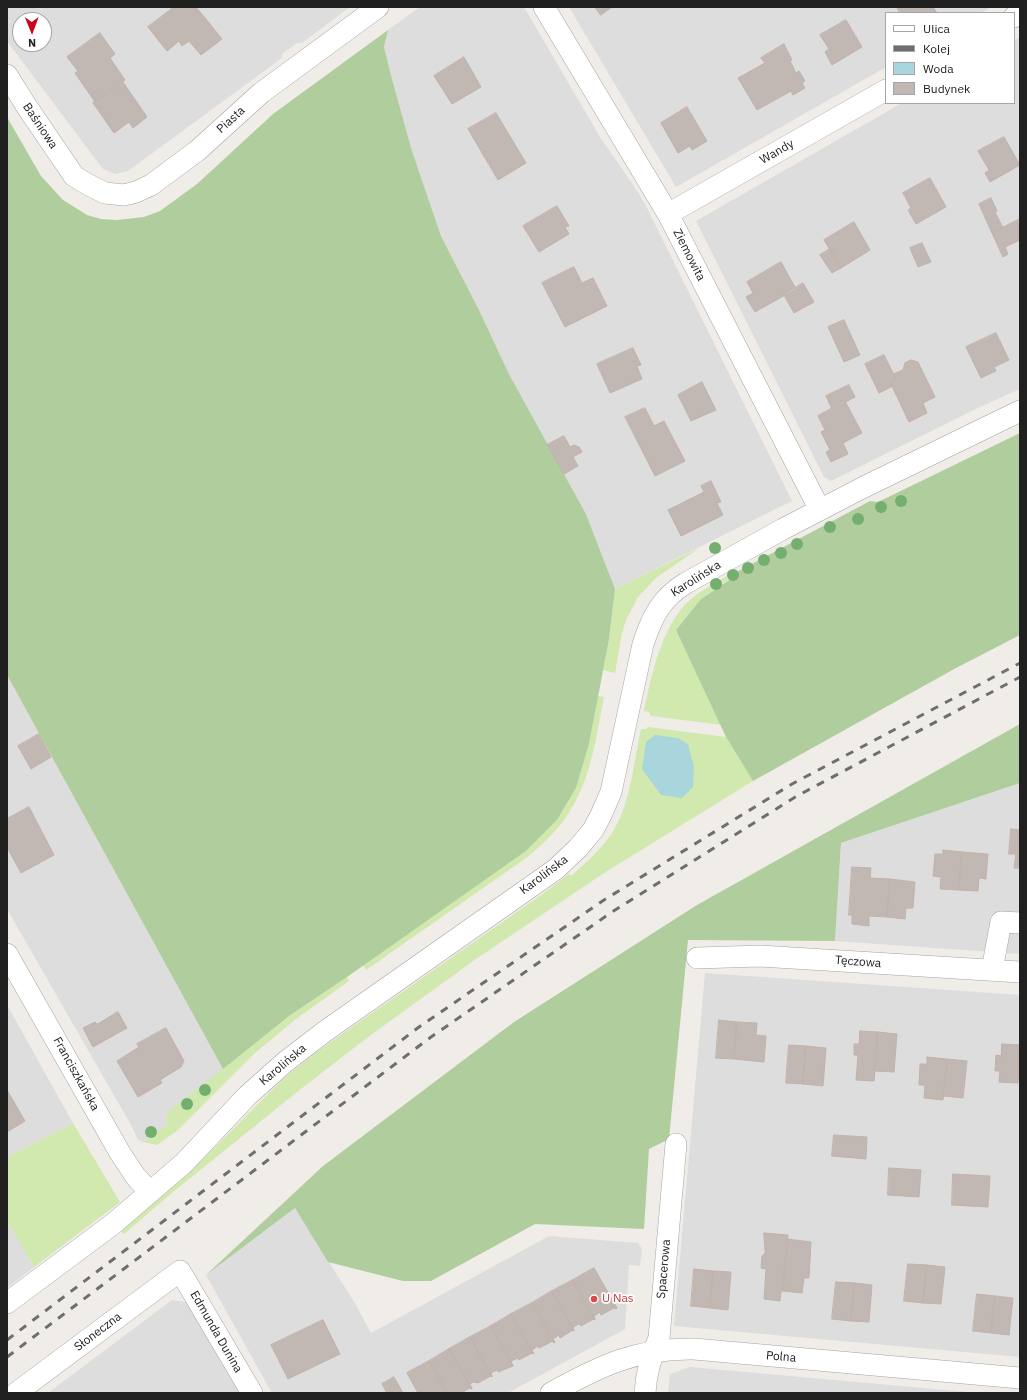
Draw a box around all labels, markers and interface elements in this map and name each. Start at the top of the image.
north arrow [12,12,52,52]
legend [885,12,1015,104]
text: Ulica [923,21,950,36]
text: N [28,36,36,50]
text: Kolej [923,41,950,56]
text: Woda [923,61,954,76]
text: Budynek [923,81,970,96]
street label: Baśniowa [19,100,61,152]
street label: Piasta [214,104,248,136]
street label: Wandy [757,137,797,167]
street label: Ziemowita [670,227,708,283]
street label: Karolińska [668,558,724,600]
street label: Karolińska [517,852,571,898]
street label: Tęczowa [834,953,882,971]
street label: Franciszkańska [50,1034,102,1114]
street label: Karolińska [257,1041,309,1089]
street label: Spacerowa [654,1239,674,1299]
street label: Edmunda Dunina [187,1289,245,1375]
place label: U Nas [602,1292,634,1306]
marker: U Nas [589,1294,599,1304]
street label: Słoneczna [72,1310,124,1354]
street label: Polna [765,1349,797,1365]

